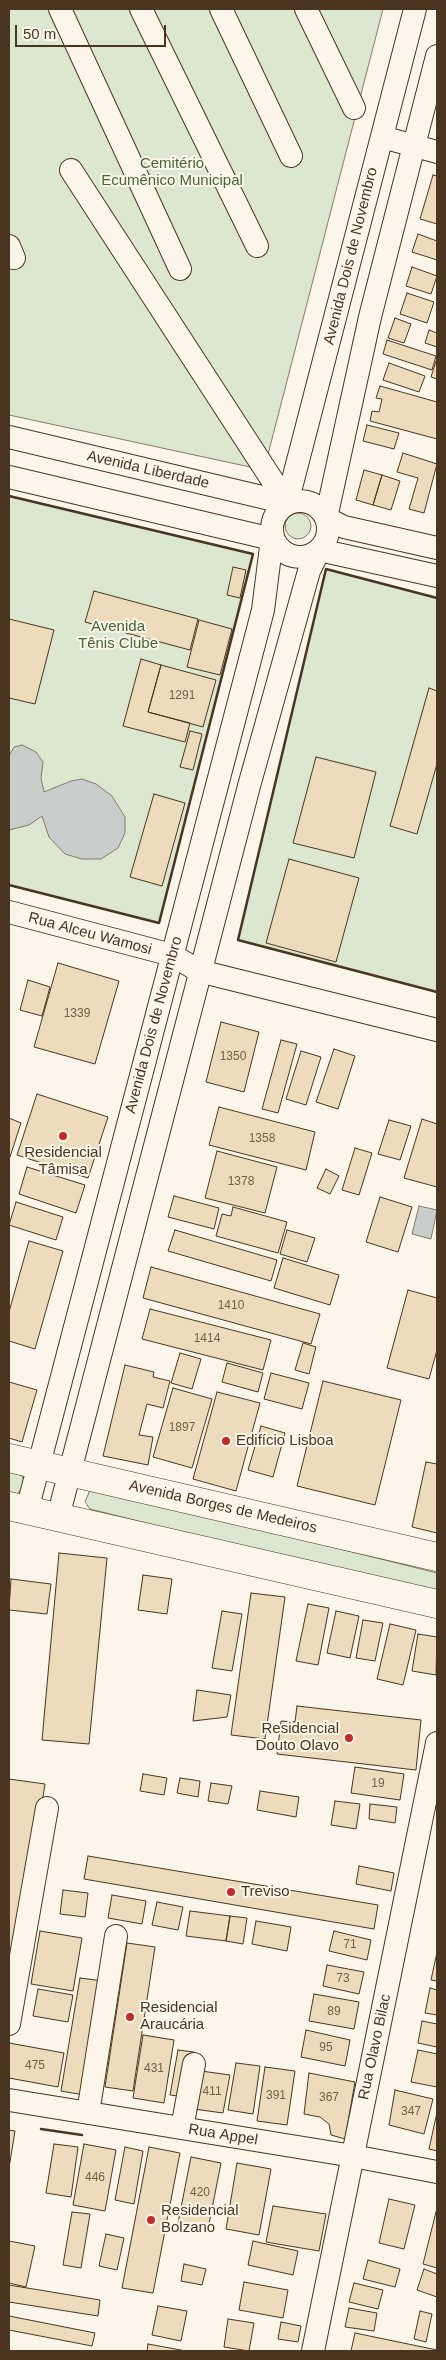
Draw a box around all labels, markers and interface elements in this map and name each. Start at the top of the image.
scale bar [18,15,169,47]
text: 50 m [23,25,56,42]
park label: Cemitério Ecumênico Municipal [101,155,243,190]
street label: Avenida Dois de Novembro [320,165,382,347]
street label: Avenida Liberdade [85,447,211,493]
park label: Avenida Tênis Clube [78,618,158,653]
house number: 1291 [169,689,195,703]
street label: Rua Alceu Wamosi [26,909,154,959]
street label: Avenida Dois de Novembro [122,935,186,1115]
house number: 1339 [64,1007,90,1021]
house number: 1350 [220,1050,246,1064]
marker: Residencial Tâmisa [57,1130,69,1142]
house number: 1358 [249,1132,275,1146]
place label: Residencial Tâmisa [24,1144,102,1179]
house number: 1378 [228,1175,254,1189]
house number: 1410 [218,1299,244,1313]
house number: 1414 [194,1332,220,1346]
house number: 1897 [169,1421,195,1435]
place label: Edifício Lisboa [236,1432,334,1450]
marker: Edifício Lisboa [220,1435,232,1447]
street label: Avenida Borges de Medeiros [127,1477,319,1537]
place label: Residencial Douto Olavo [256,1720,339,1755]
marker: Residencial Douto Olavo [343,1732,355,1744]
house number: 19 [371,1777,385,1791]
place label: Treviso [241,1883,290,1901]
marker: Treviso [225,1886,237,1898]
house number: 71 [343,1938,357,1952]
house number: 73 [336,1972,350,1986]
street label: Rua Olavo Bilac [355,1993,395,2101]
place label: Residencial Araucária [140,1999,218,2034]
house number: 89 [327,2005,341,2019]
marker: Residencial Araucária [124,2011,136,2023]
house number: 95 [319,2041,333,2055]
house number: 475 [25,2059,45,2073]
house number: 431 [144,2062,164,2076]
house number: 411 [202,2085,222,2099]
house number: 391 [266,2089,286,2103]
house number: 367 [319,2091,339,2105]
house number: 347 [401,2105,421,2119]
street label: Rua Appel [187,2121,259,2149]
house number: 446 [85,2171,105,2185]
house number: 420 [190,2186,210,2200]
place label: Residencial Bolzano [161,2202,239,2237]
marker: Residencial Bolzano [145,2214,157,2226]

